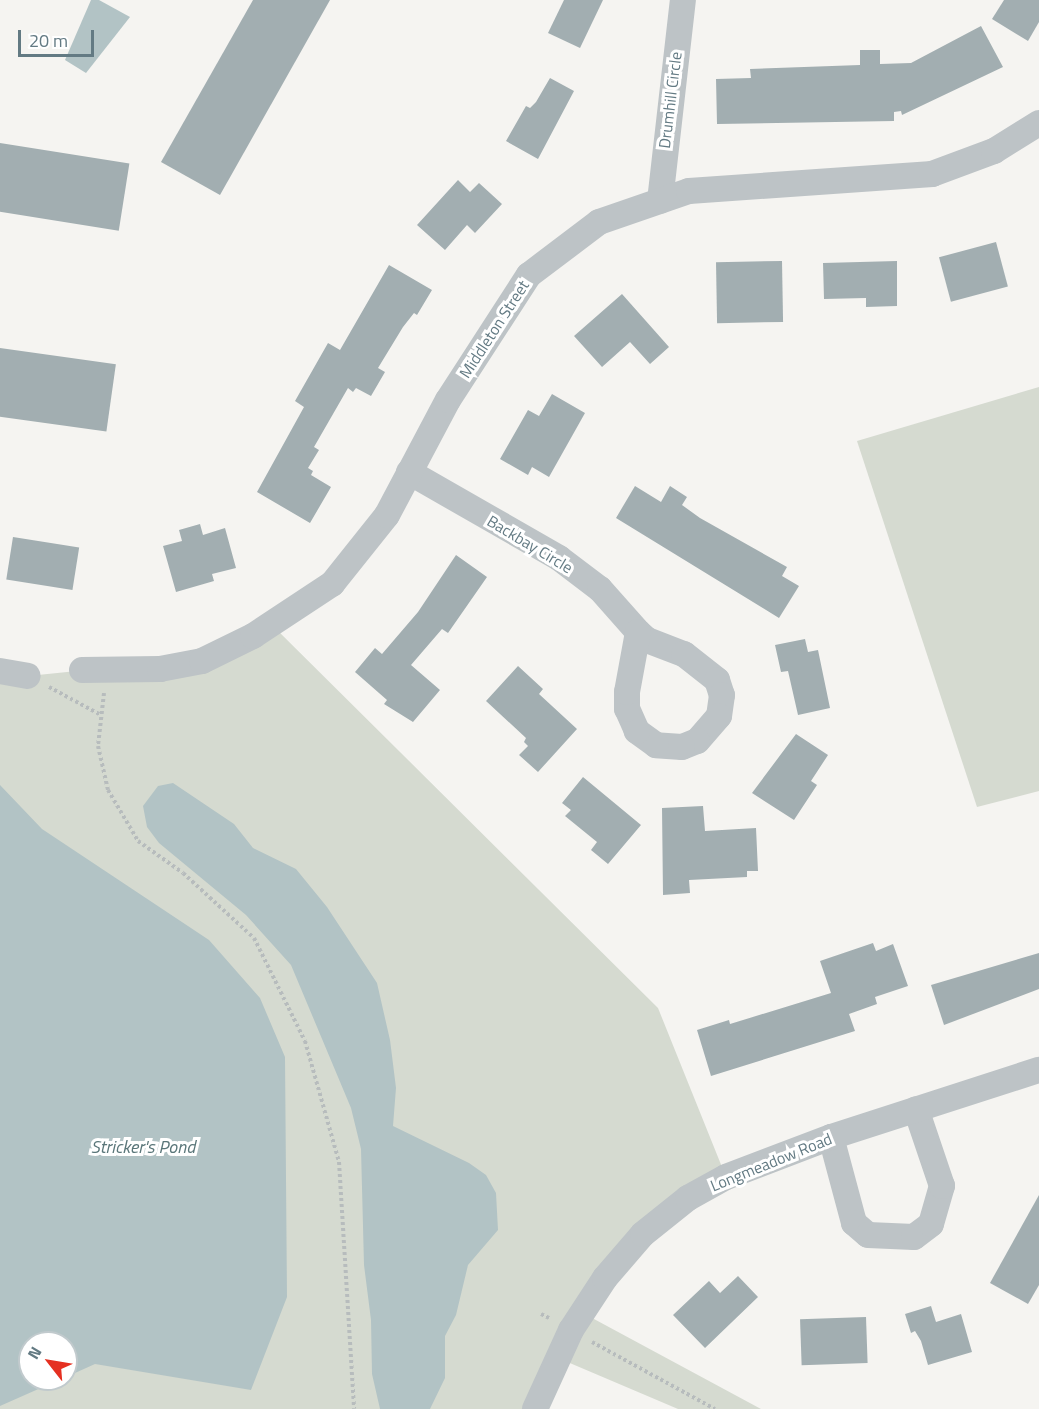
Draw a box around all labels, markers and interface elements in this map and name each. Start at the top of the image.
scale bar [21,18,98,56]
text: 20 m [29,27,68,54]
street label: Drumhill Circle [655,51,685,149]
street label: Middleton Street [455,276,533,382]
street label: Backbay Circle [484,511,576,577]
street label: Longmeadow Road [707,1129,835,1195]
water label: Stricker's Pond [91,1136,195,1158]
north arrow [18,1331,78,1391]
text: N [21,1342,47,1364]

